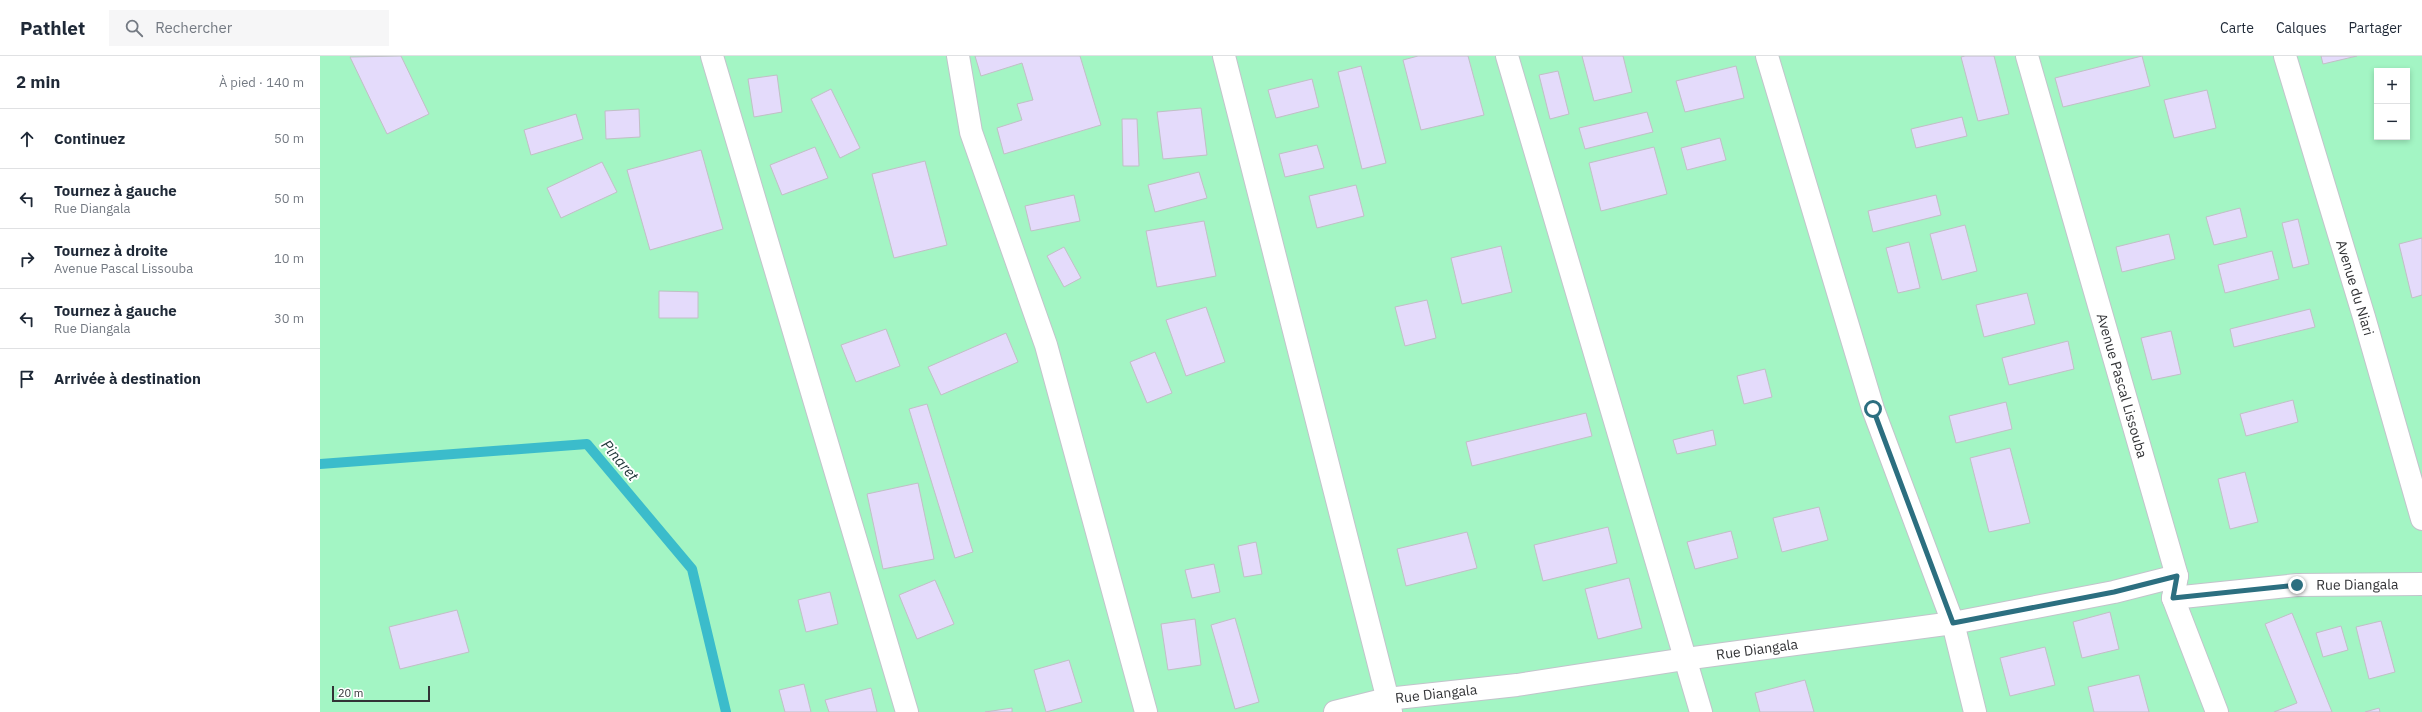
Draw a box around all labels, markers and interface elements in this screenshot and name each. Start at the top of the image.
search box [109,10,389,46]
text: Pathlet [20,16,85,40]
icon: search [123,17,145,39]
text: Rechercher [155,18,232,37]
text: Carte [2220,19,2254,37]
text: Calques [2276,19,2326,37]
text: Partager [2348,19,2402,37]
map controls [2374,68,2410,140]
button: + [2374,68,2410,104]
text: 2 min [16,71,60,93]
text: À pied · 140 m [219,74,304,91]
button: − [2374,104,2410,140]
icon: ahead [16,128,38,150]
text: Continuez [54,129,125,148]
text: 50 m [274,130,304,147]
text: Tournez à gauche [54,181,177,200]
icon: left [16,188,38,210]
text: 50 m [274,190,304,207]
text: Rue Diangala [54,200,130,217]
street label: Avenue du Niari [2332,238,2378,338]
text: Tournez à droite [54,241,168,260]
icon: right [16,248,38,270]
text: 10 m [274,250,304,267]
text: Avenue Pascal Lissouba [54,260,193,277]
text: Tournez à gauche [54,301,177,320]
icon: left [16,308,38,330]
text: 30 m [274,310,304,327]
street label: Avenue Pascal Lissouba [2093,311,2152,461]
text: Rue Diangala [54,320,130,337]
icon: arrive [16,368,38,390]
text: Arrivée à destination [54,369,201,388]
route start [1864,400,1882,418]
water label: Pinaret [597,436,643,485]
street label: Rue Diangala [2316,575,2399,594]
route end [2288,576,2306,594]
street label: Rue Diangala [1715,635,1800,664]
street label: Rue Diangala [1394,680,1479,707]
scale bar [332,684,430,703]
text: 20 m [338,686,363,700]

